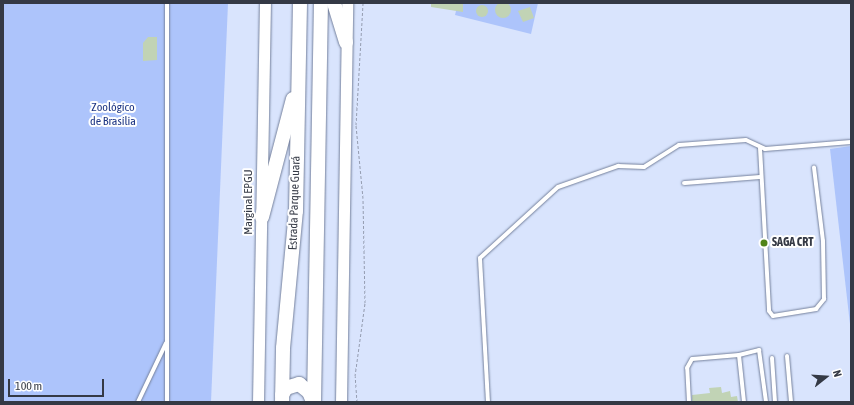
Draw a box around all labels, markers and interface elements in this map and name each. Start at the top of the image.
park label: Zoológico de Brasília [90,101,136,129]
street label: Estrada Parque Guará [286,156,304,250]
street label: Marginal EPGU [242,169,256,235]
place label: SAGA CRT [772,236,813,250]
marker: SAGA CRT [759,238,769,248]
north arrow [806,357,846,397]
text: N [831,369,844,378]
scale bar [10,371,106,397]
text: 100 m [15,379,42,393]

